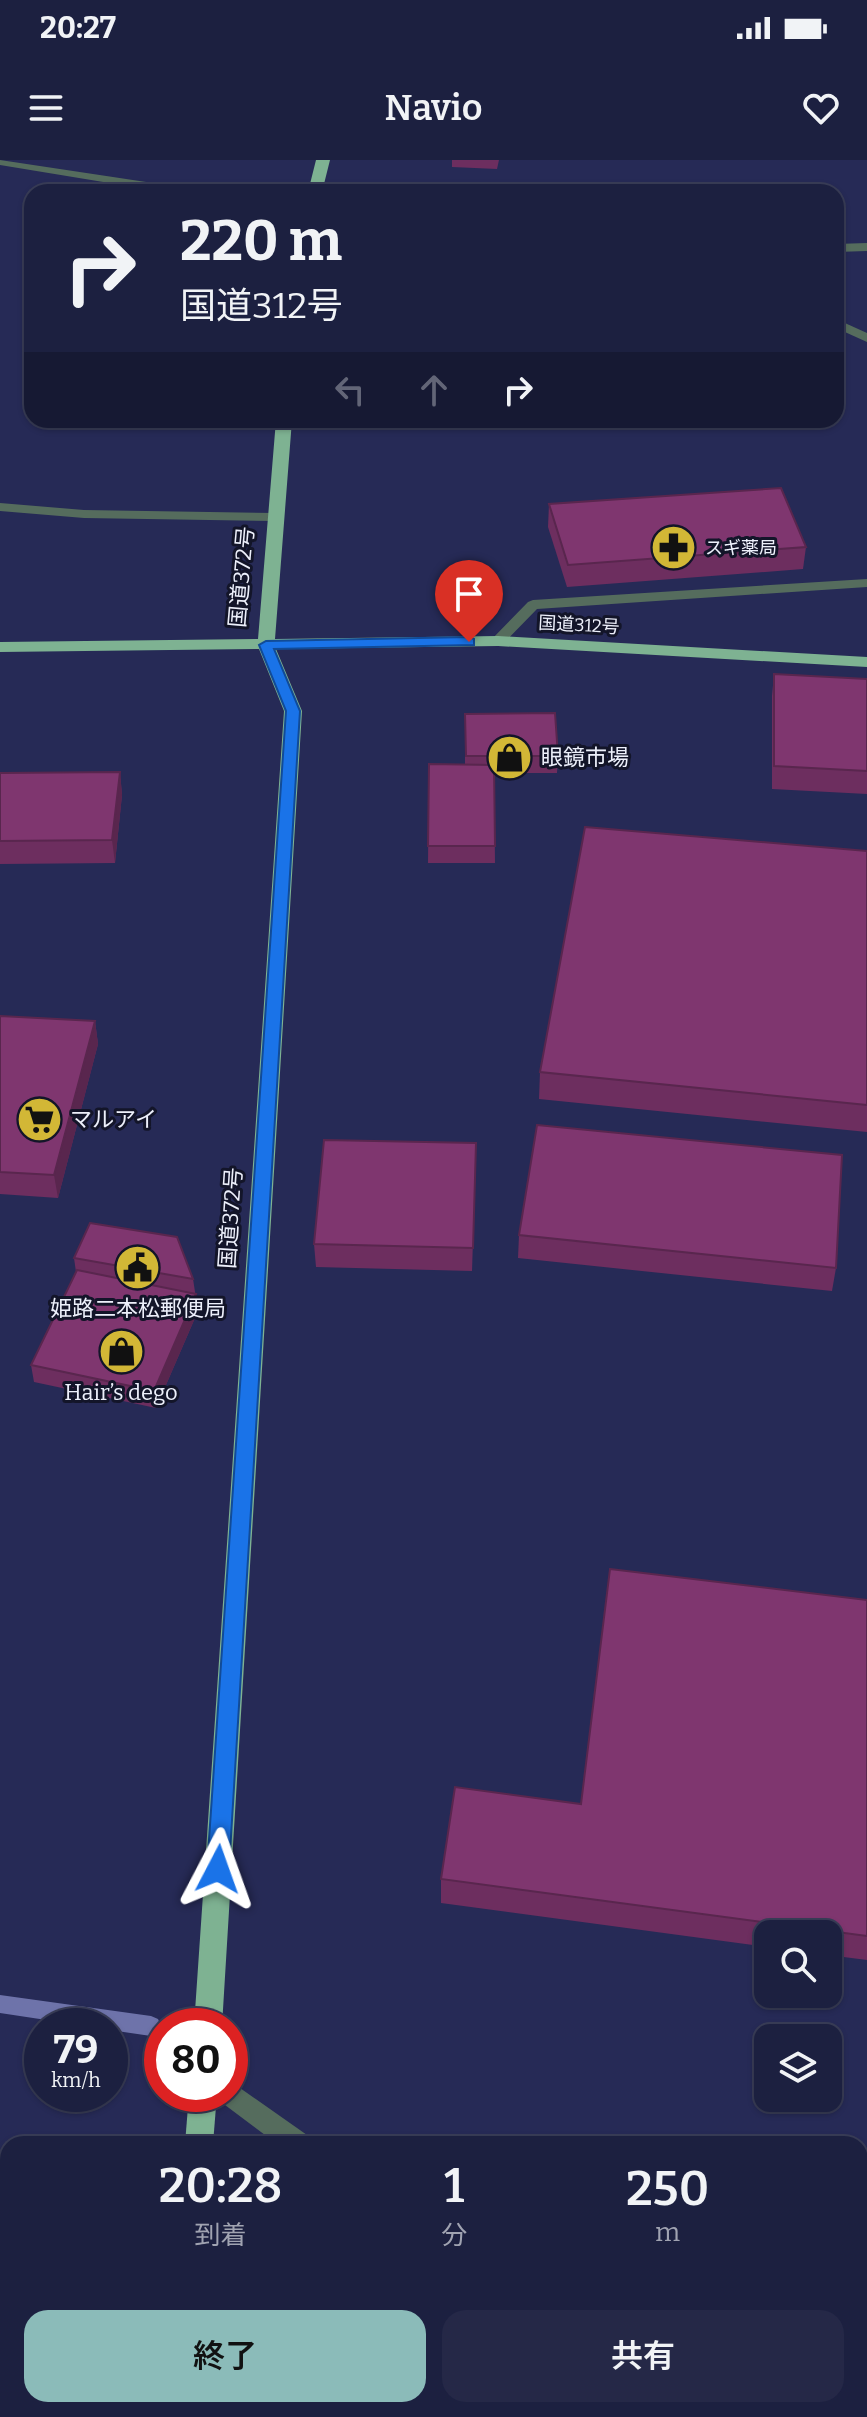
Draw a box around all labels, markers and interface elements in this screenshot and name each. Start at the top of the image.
text: 20:27 [40,10,116,46]
icon: menu [24,86,68,130]
text: Navio [385,86,482,130]
icon: heart [799,86,843,130]
text: 220 m [180,208,342,275]
icon: right [48,216,152,320]
text: 国道312号 [180,284,343,328]
icon: left [328,368,372,412]
icon: ahead [412,368,456,412]
icon: right [496,368,540,412]
pharmacy icon: スギ薬局 [650,524,698,572]
street label: 国道372号 [224,525,259,629]
place label: スギ薬局 [705,537,777,559]
pin [435,560,503,642]
icon: arrive [447,572,491,616]
street label: 国道312号 [538,612,620,638]
shop icon: 眼鏡市場 [486,733,534,781]
place label: 眼鏡市場 [541,744,629,771]
supermarket icon: マルアイ [15,1095,63,1143]
place label: マルアイ [70,1106,157,1133]
street label: 国道372号 [213,1167,248,1270]
public building icon: 姫路二本松郵便局 [114,1243,162,1291]
place label: 姫路二本松郵便局 [50,1295,226,1322]
shop icon: Hair’s dego [97,1327,145,1375]
place label: Hair’s dego [64,1379,178,1406]
position arrow [176,1827,260,1911]
map controls [754,1920,842,2112]
button: search [754,1920,842,2008]
speed limit sign: 80 [144,2008,248,2112]
button: layers [754,2024,842,2112]
text: 79 [54,2026,98,2074]
text: km/h [51,2068,101,2092]
text: 20:28 [159,2157,282,2215]
text: 1 [444,2157,464,2215]
text: 250 [626,2160,709,2218]
text: m [655,2217,680,2248]
text: 到着 [195,2220,247,2251]
text: 分 [441,2220,467,2251]
button: 終了 [24,2310,426,2402]
button: 共有 [442,2310,844,2402]

